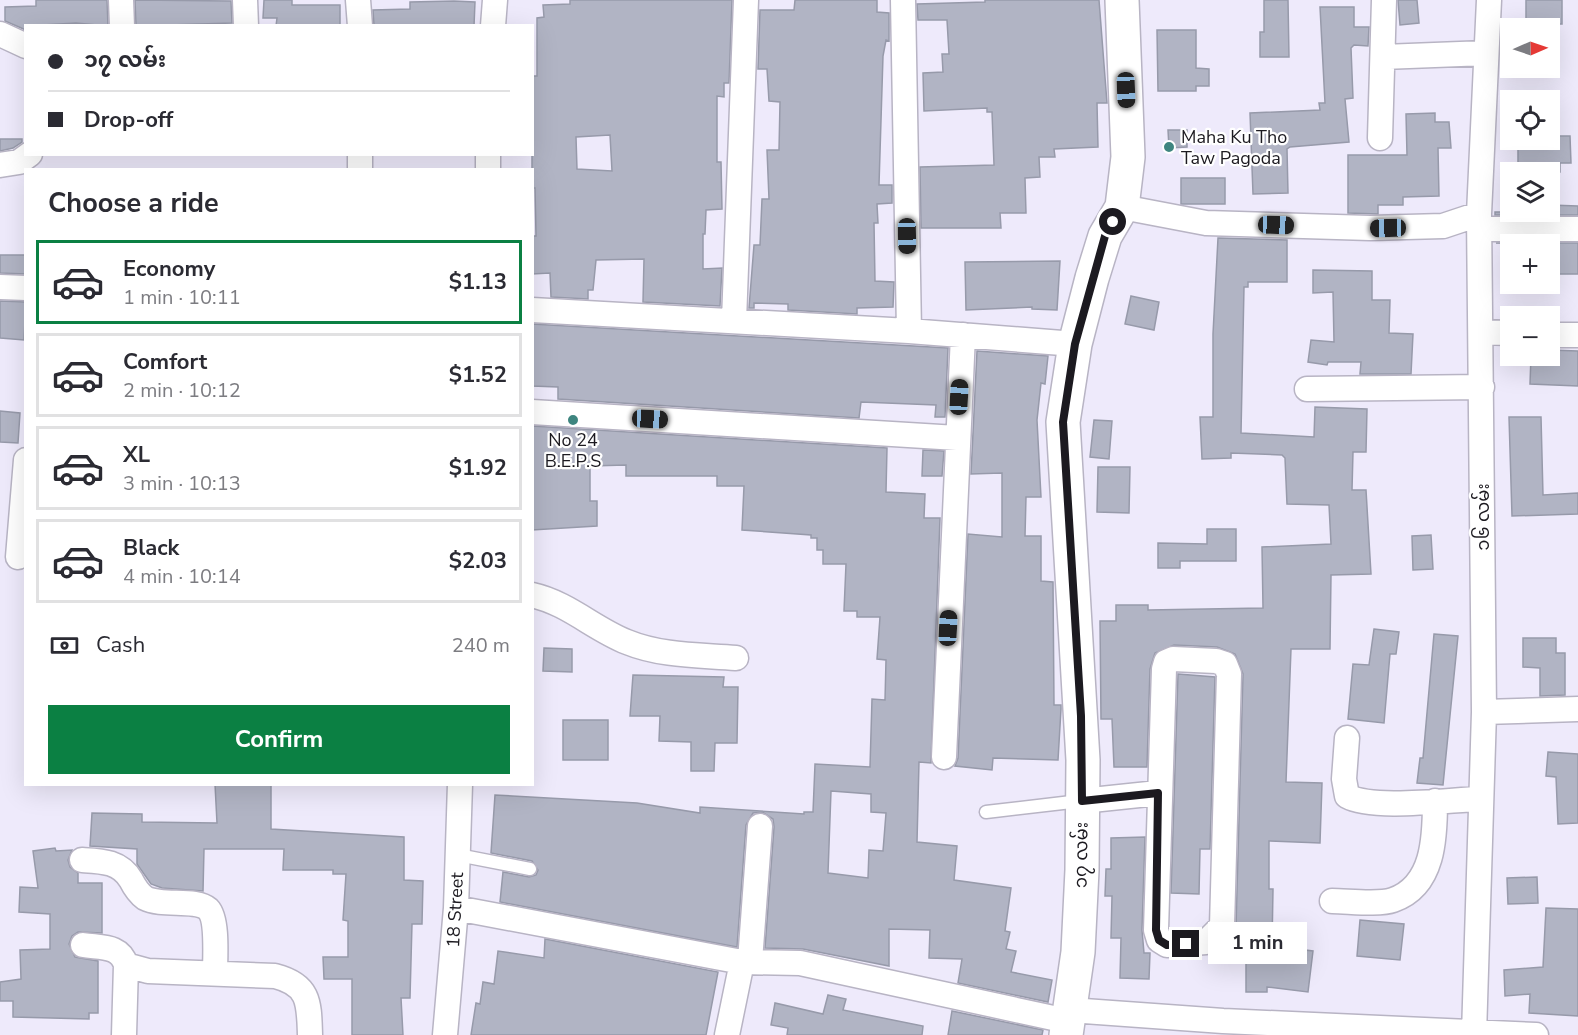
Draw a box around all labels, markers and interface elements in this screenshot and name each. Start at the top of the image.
north arrow [1500,18,1560,78]
map controls [1500,18,1560,366]
text: ၁၇ လမ်း [84,45,166,75]
car [1116,72,1136,108]
button: locate [1500,90,1560,150]
text: Drop-off [84,105,173,135]
place label: Maha Ku Tho Taw Pagoda [1181,125,1287,170]
marker: Maha Ku Tho Taw Pagoda [1162,140,1176,154]
button: layers [1500,162,1560,222]
text: Choose a ride [48,185,219,222]
route start [1099,208,1126,235]
car [1258,215,1294,235]
car [898,218,916,254]
car [1370,219,1406,237]
button: + [1500,234,1560,294]
text: Economy [123,254,215,284]
icon: car [51,255,105,309]
text: $1.13 [449,267,507,297]
text: 1 min · 10:11 [123,284,241,311]
button: − [1500,306,1560,366]
text: Comfort [123,347,207,377]
icon: car [51,348,105,402]
text: $1.52 [449,360,507,390]
text: 2 min · 10:12 [123,377,241,404]
car [949,379,969,415]
car [632,409,668,429]
marker: No 24 B.E.P.S [566,413,580,427]
place label: No 24 B.E.P.S [545,428,601,473]
text: XL [123,440,150,470]
icon: car [51,441,105,495]
text: $1.92 [449,453,507,483]
text: 3 min · 10:13 [123,470,241,497]
street label: ၁၆ လမ်း [1470,483,1495,551]
text: Black [123,533,179,563]
icon: car [51,534,105,588]
text: $2.03 [449,546,507,576]
text: 4 min · 10:14 [123,563,241,590]
car [938,610,958,646]
icon: cash [48,629,81,662]
text: Cash [96,630,145,660]
text: 240 m [452,632,510,659]
button: Confirm [48,705,510,774]
street label: ၁၇ လမ်း [1067,822,1097,888]
street label: 18 Street [441,871,469,948]
callout: 1 min [1207,923,1306,965]
text: 1 min [1232,929,1283,956]
route end [1172,930,1199,957]

